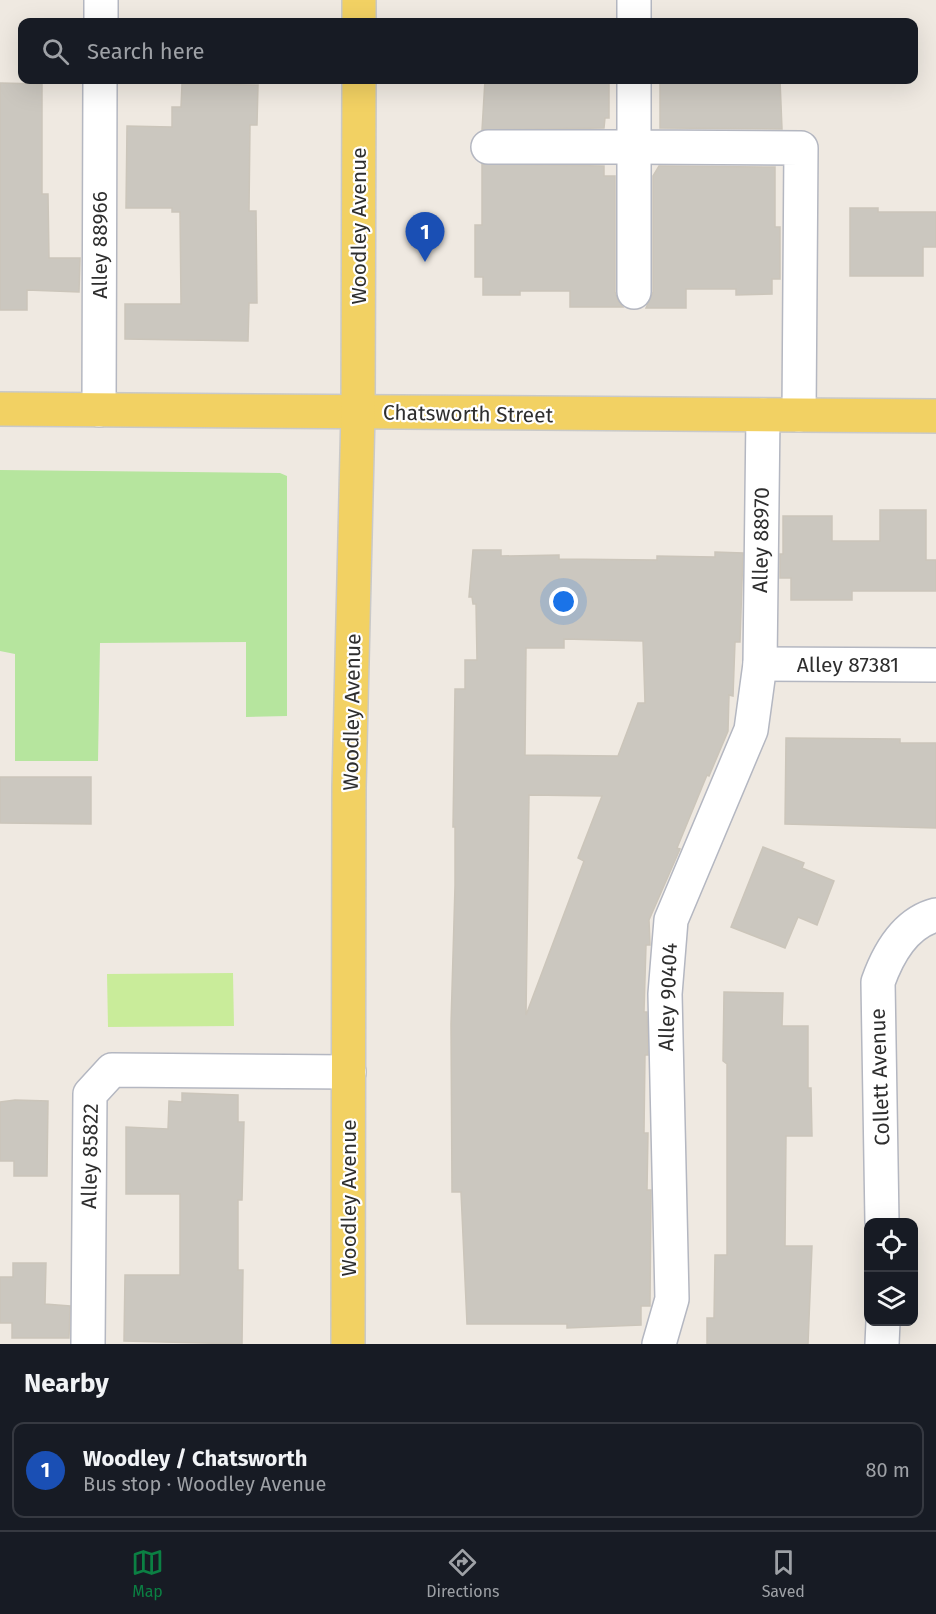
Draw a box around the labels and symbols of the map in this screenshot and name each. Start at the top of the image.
street label: Woodley Avenue [346,147,372,305]
street label: Alley 88966 [87,191,113,299]
pin: 1 [406,212,444,262]
street label: Chatsworth Street [383,400,554,428]
street label: Alley 88970 [747,487,775,593]
your location [549,587,578,616]
street label: Woodley Avenue [338,633,366,791]
street label: Alley 87381 [797,652,899,678]
street label: Alley 90404 [653,942,683,1052]
street label: Collett Avenue [865,1008,895,1146]
street label: Alley 85822 [76,1103,104,1209]
street label: Woodley Avenue [336,1119,362,1277]

